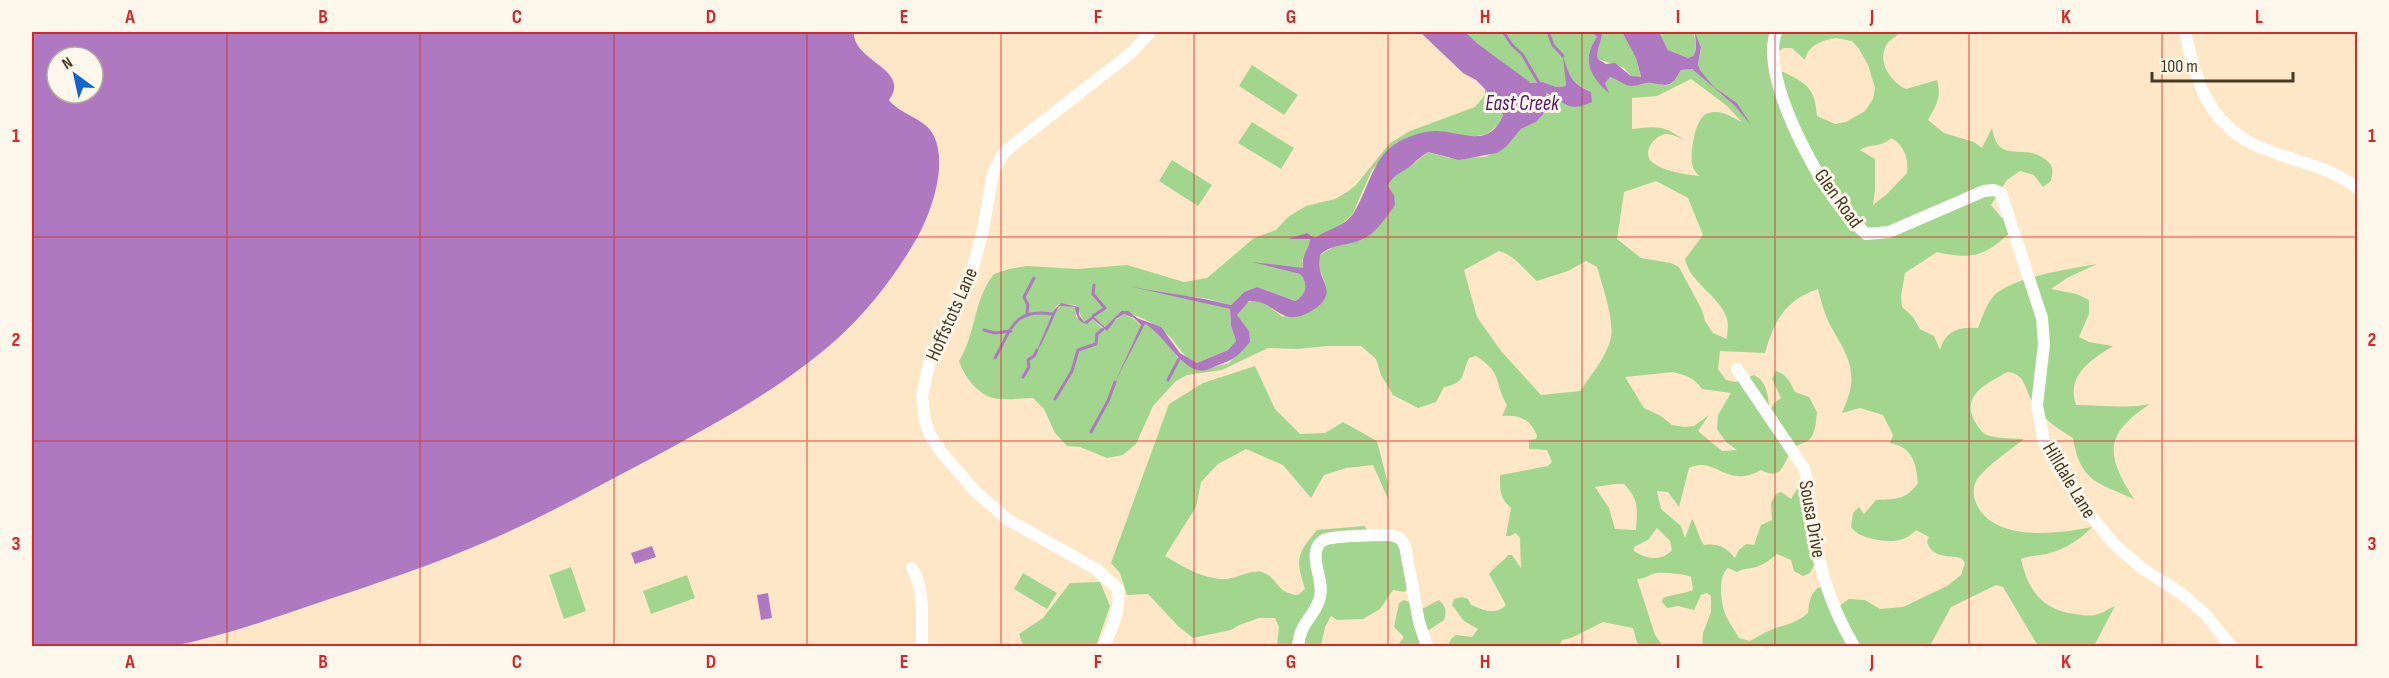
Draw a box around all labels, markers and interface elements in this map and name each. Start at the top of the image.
text: A [124,5,135,29]
text: B [318,5,328,29]
text: C [512,5,522,29]
text: D [706,5,716,29]
text: E [900,5,908,29]
text: F [1094,5,1102,29]
text: G [1286,5,1296,29]
text: H [1480,5,1490,29]
text: I [1676,5,1680,29]
text: J [1869,5,1874,29]
text: K [2061,5,2071,29]
text: L [2255,5,2263,29]
north arrow [45,45,105,105]
scale bar [2152,45,2293,83]
text: N [59,53,76,74]
text: 100 m [2161,56,2198,77]
water label: East Creek [1485,91,1560,116]
text: 1 [12,124,20,148]
text: 1 [2368,124,2376,148]
street label: Glen Road [1809,164,1868,233]
street label: Hoffstots Lane [921,264,983,365]
text: 2 [12,328,20,352]
text: 2 [2368,328,2376,352]
street label: Hilldale Lane [2037,438,2101,523]
street label: Sousa Drive [1793,479,1831,560]
text: 3 [12,532,21,556]
text: 3 [2368,532,2377,556]
text: A [124,650,135,674]
text: B [318,650,328,674]
text: C [512,650,522,674]
text: D [706,650,716,674]
text: E [900,650,908,674]
text: F [1094,650,1102,674]
text: G [1286,650,1296,674]
text: H [1480,650,1490,674]
text: I [1676,650,1680,674]
text: J [1869,650,1874,674]
text: K [2061,650,2071,674]
text: L [2255,650,2263,674]

